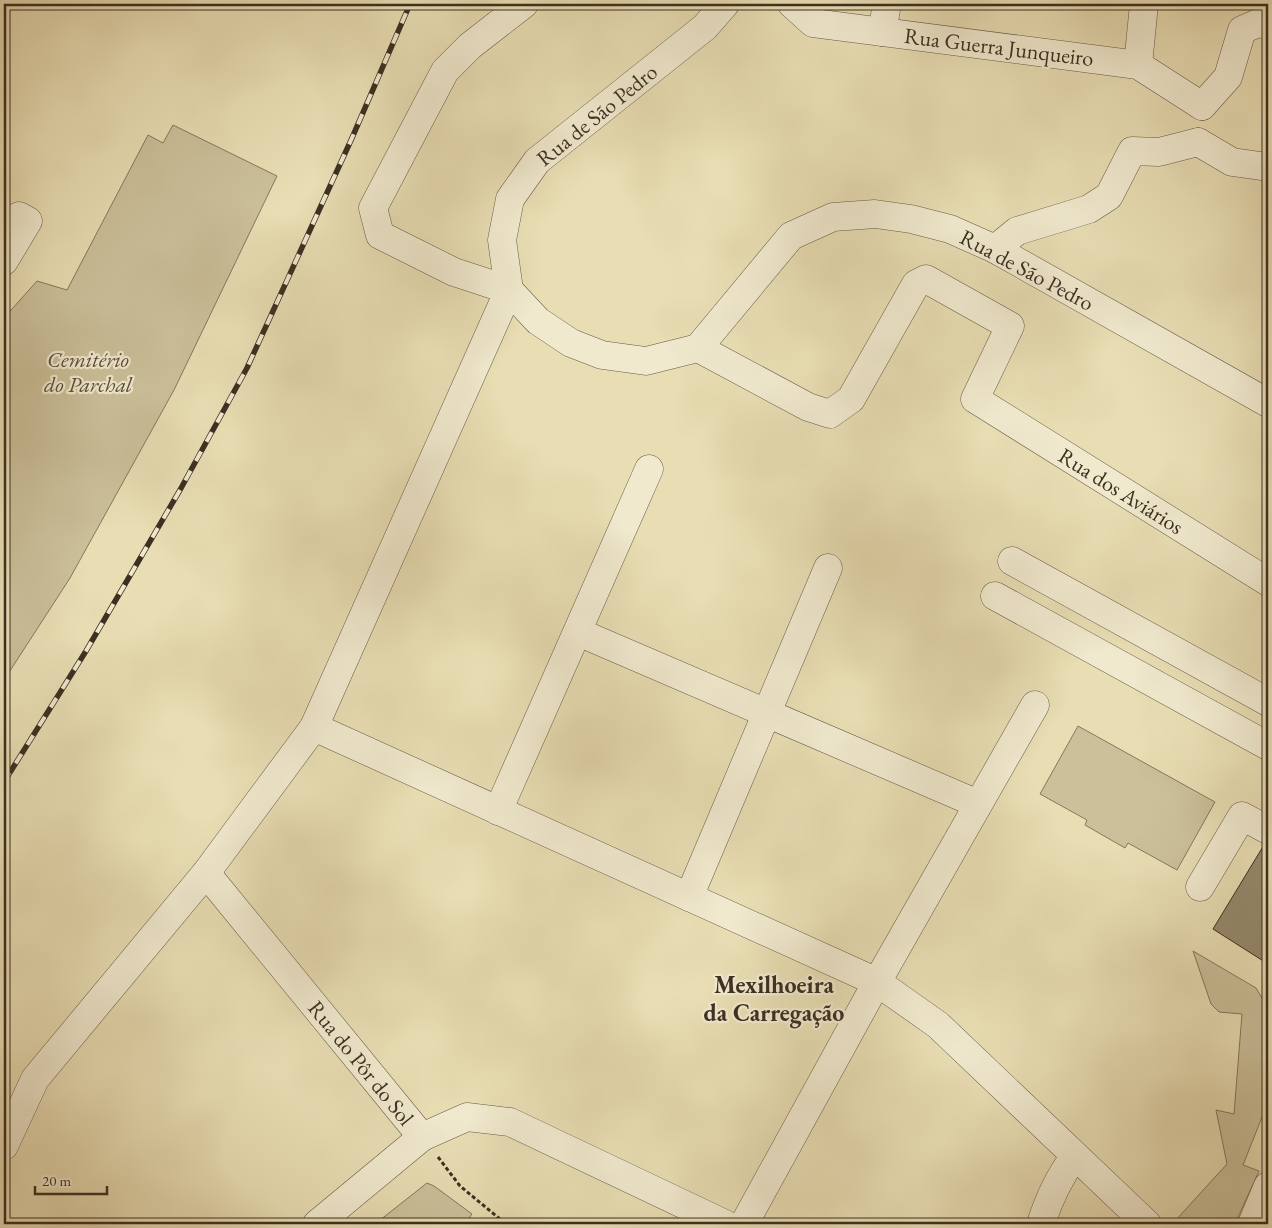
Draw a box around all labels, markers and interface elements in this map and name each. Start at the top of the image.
street label: Rua Guerra Junqueiro [903,21,1095,73]
street label: Rua de São Pedro [530,57,664,173]
street label: Rua de São Pedro [955,223,1099,318]
park label: Cemitério do Parchal [44,345,133,399]
street label: Rua dos Aviários [1053,441,1189,541]
district label: Mexilhoeira da Carregação [704,969,844,1029]
street label: Rua do Pôr do Sol [302,994,420,1132]
scale bar [35,1163,108,1195]
text: 20 m [42,1171,71,1190]

